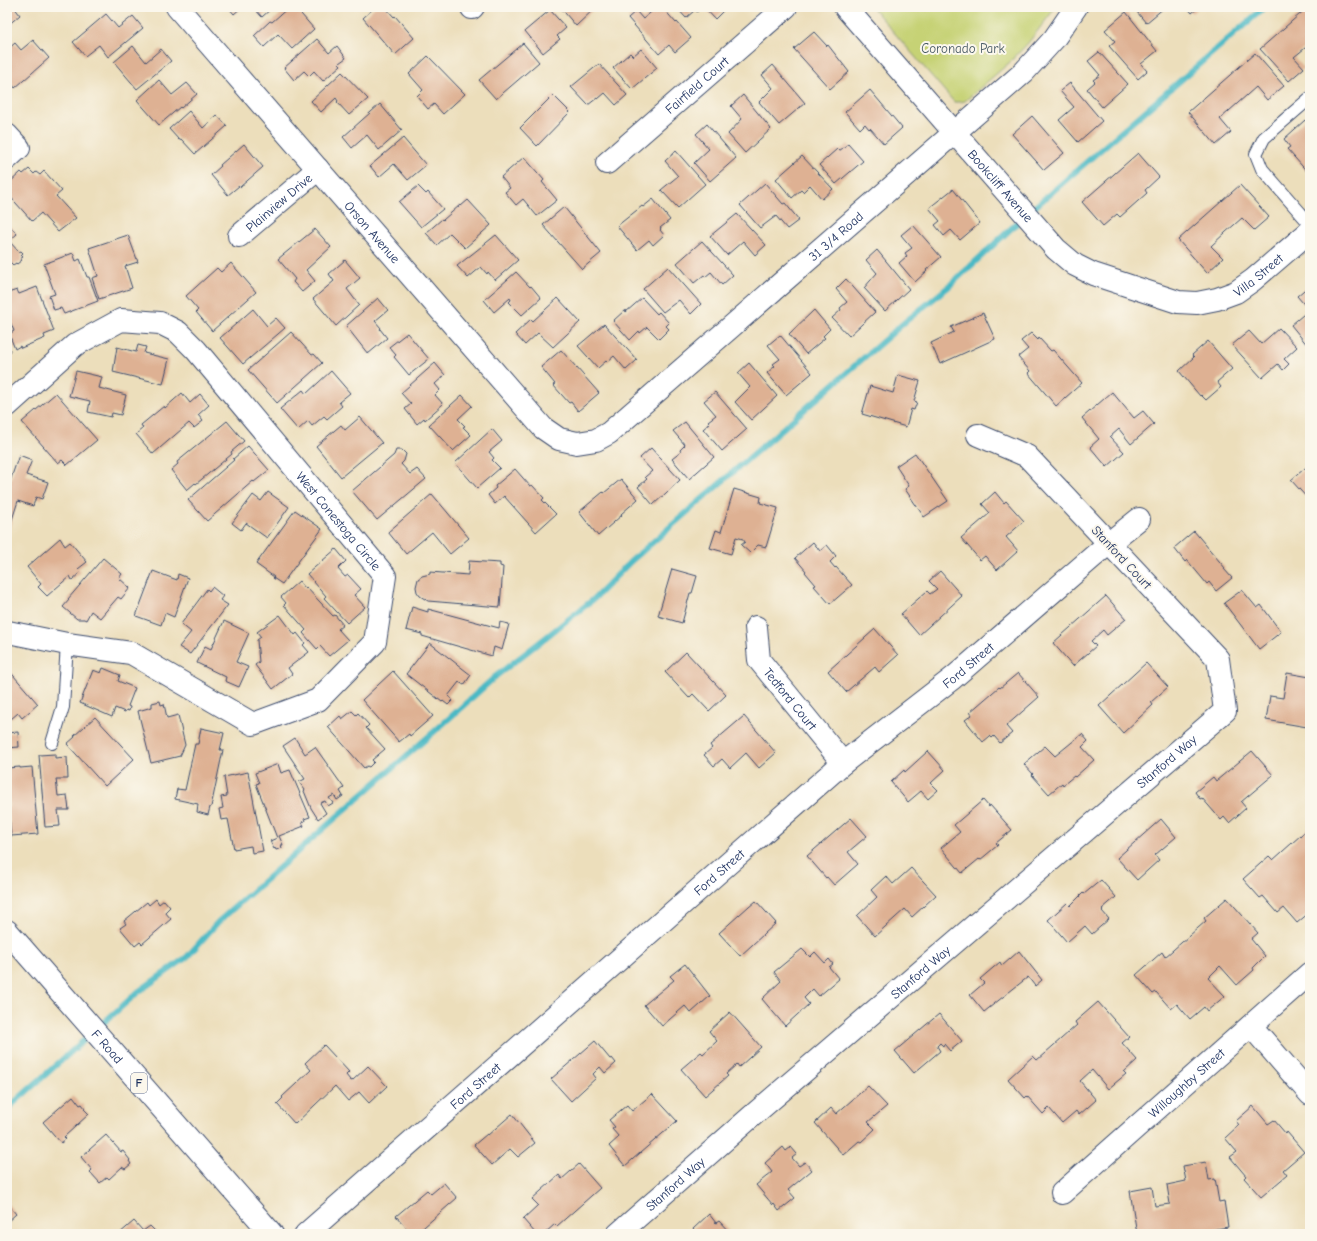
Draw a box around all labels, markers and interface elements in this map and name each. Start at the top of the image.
park label: Coronado Park [921,41,1005,56]
street label: Fairfield Court [662,53,733,117]
street label: Bookcliff Avenue [965,147,1036,226]
street label: Plainview Drive [243,170,315,235]
street label: Orson Avenue [341,198,403,267]
street label: 31 3/4 Road [806,209,866,264]
street label: Villa Street [1230,250,1287,300]
street label: West Conestoga Circle [293,469,384,574]
street label: Stanford Court [1089,523,1156,593]
street label: Ford Street [940,639,998,691]
street label: Tedford Court [760,665,821,734]
street label: Stanford Way [1134,732,1200,791]
street label: Ford Street [691,845,748,899]
street label: Stanford Way [888,943,954,1002]
street label: F Road [89,1027,126,1066]
street label: Willoughby Street [1145,1045,1229,1121]
street label: Ford Street [447,1059,505,1112]
road number: F [131,1073,147,1093]
street label: Stanford Way [643,1154,708,1214]

